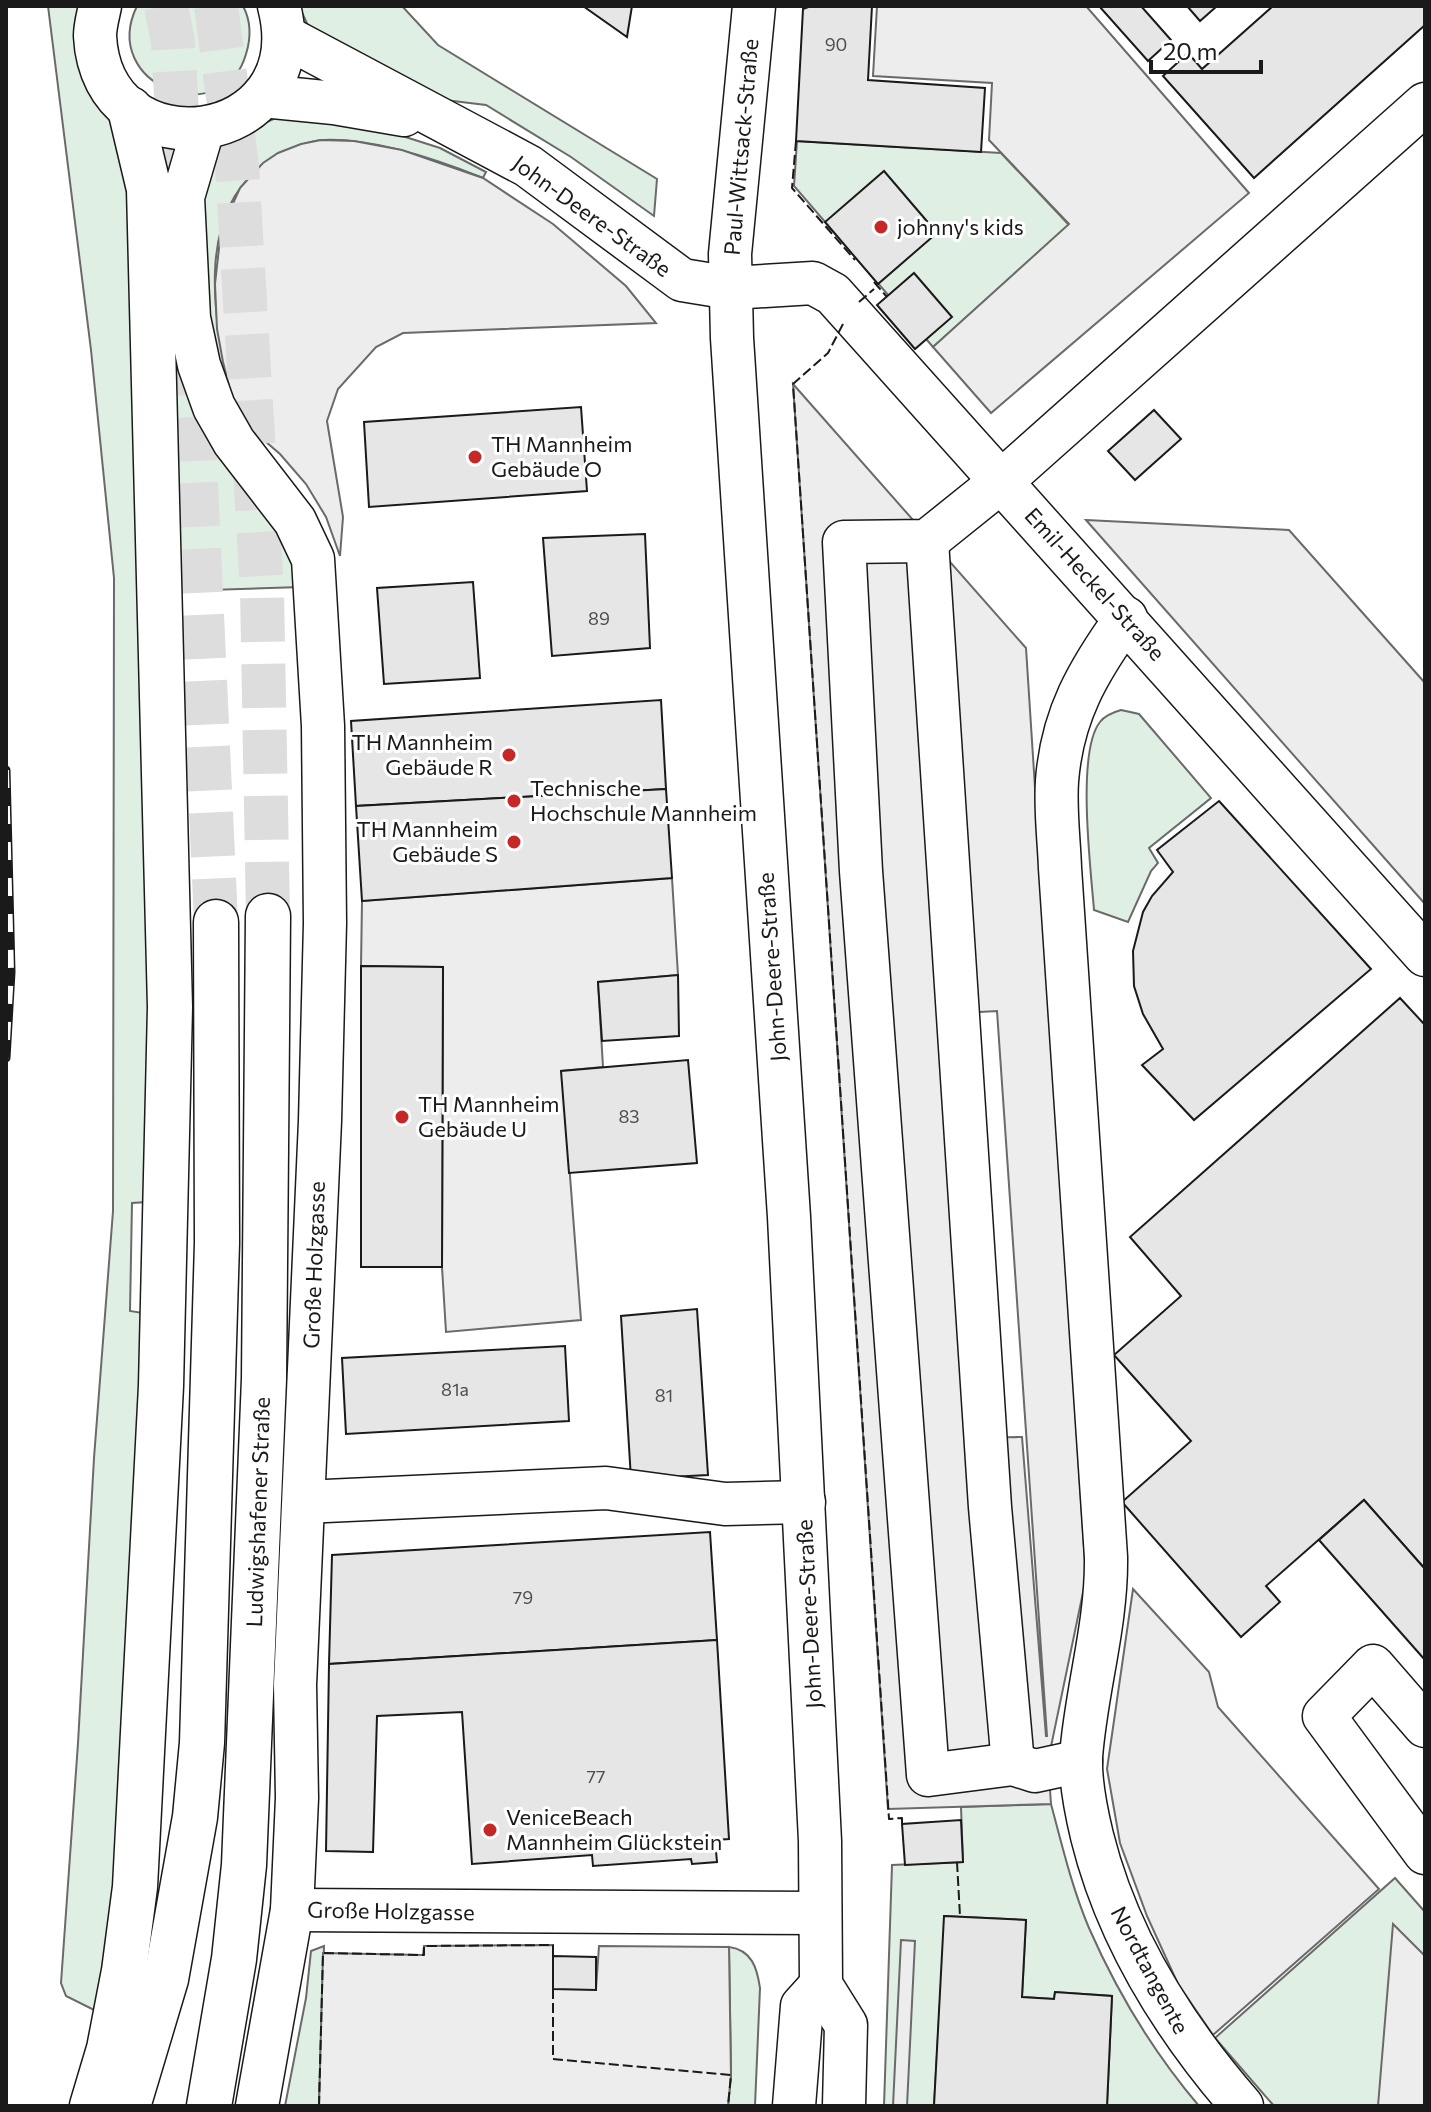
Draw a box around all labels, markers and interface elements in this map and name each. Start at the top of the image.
scale bar [1151,24,1261,74]
house number: 90 [825,33,847,55]
text: 20 m [1163,36,1217,65]
street label: Paul-Wittsack-Straße [718,38,763,256]
street label: John-Deere-Straße [508,149,677,282]
place label: johnny's kids [897,213,1024,240]
marker: johnny's kids [872,218,890,236]
place label: TH Mannheim Gebäude O [491,430,632,482]
marker: TH Mannheim Gebäude O [466,448,484,466]
street label: Emil-Heckel-Straße [1020,502,1171,666]
house number: 89 [588,607,610,629]
place label: TH Mannheim Gebäude R [352,728,493,780]
marker: TH Mannheim Gebäude R [500,746,518,764]
place label: Technische Hochschule Mannheim [530,774,757,826]
marker: Technische Hochschule Mannheim [505,792,523,810]
place label: TH Mannheim Gebäude S [357,815,498,867]
marker: TH Mannheim Gebäude S [505,833,523,851]
street label: John-Deere-Straße [751,872,792,1062]
place label: TH Mannheim Gebäude U [418,1090,559,1142]
house number: 83 [618,1105,640,1127]
marker: TH Mannheim Gebäude U [393,1108,411,1126]
street label: Große Holzgasse [297,1181,330,1349]
house number: 81a [441,1378,469,1400]
house number: 81 [655,1384,673,1406]
street label: Ludwigshafener Straße [240,1396,275,1628]
street label: John-Deere-Straße [790,1519,827,1709]
house number: 79 [513,1586,533,1608]
house number: 77 [586,1765,606,1787]
place label: VeniceBeach Mannheim Glückstein [506,1803,722,1855]
marker: VeniceBeach Mannheim Glückstein [481,1821,499,1839]
street label: Große Holzgasse [307,1896,475,1925]
street label: Nordtangente [1106,1901,1195,2038]

